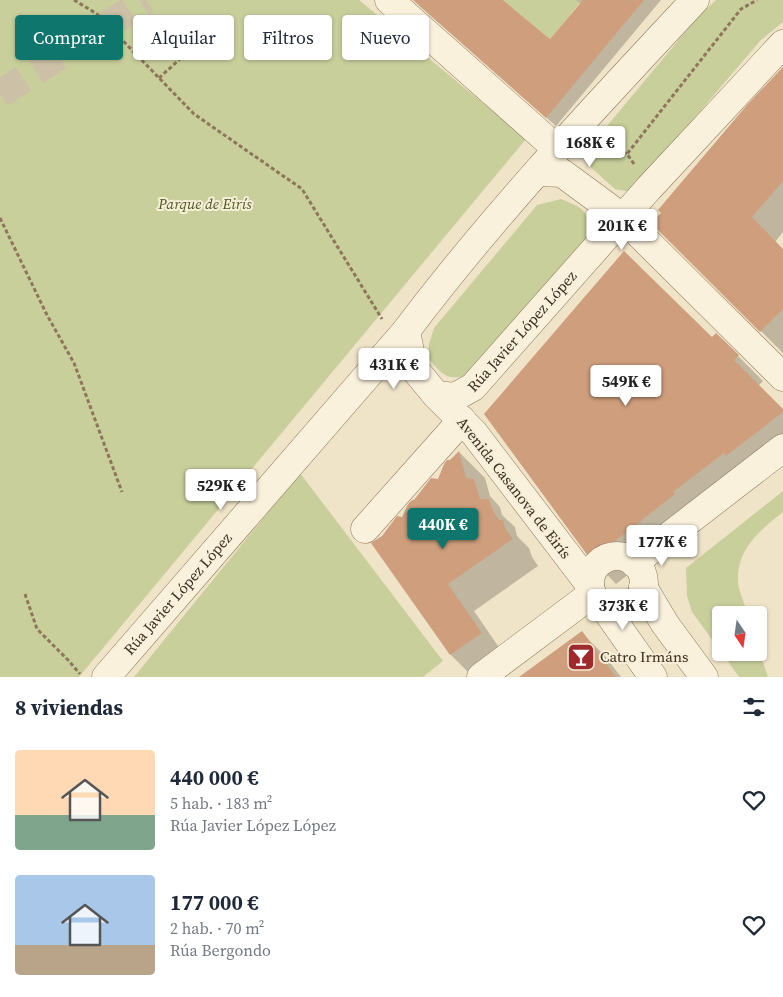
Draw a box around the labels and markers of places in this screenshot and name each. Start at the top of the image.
pin: 168K € [549,126,631,168]
pin: 201K € [581,208,663,251]
pin: 431K € [353,348,435,390]
pin: 549K € [585,364,667,407]
pin: 529K € [180,468,262,511]
pin: 440K € [402,508,484,550]
pin: 177K € [621,524,703,567]
pin: 373K € [582,588,664,631]
bar icon: Catro Irmáns [566,642,596,672]
place label: Catro Irmáns [600,646,689,667]

